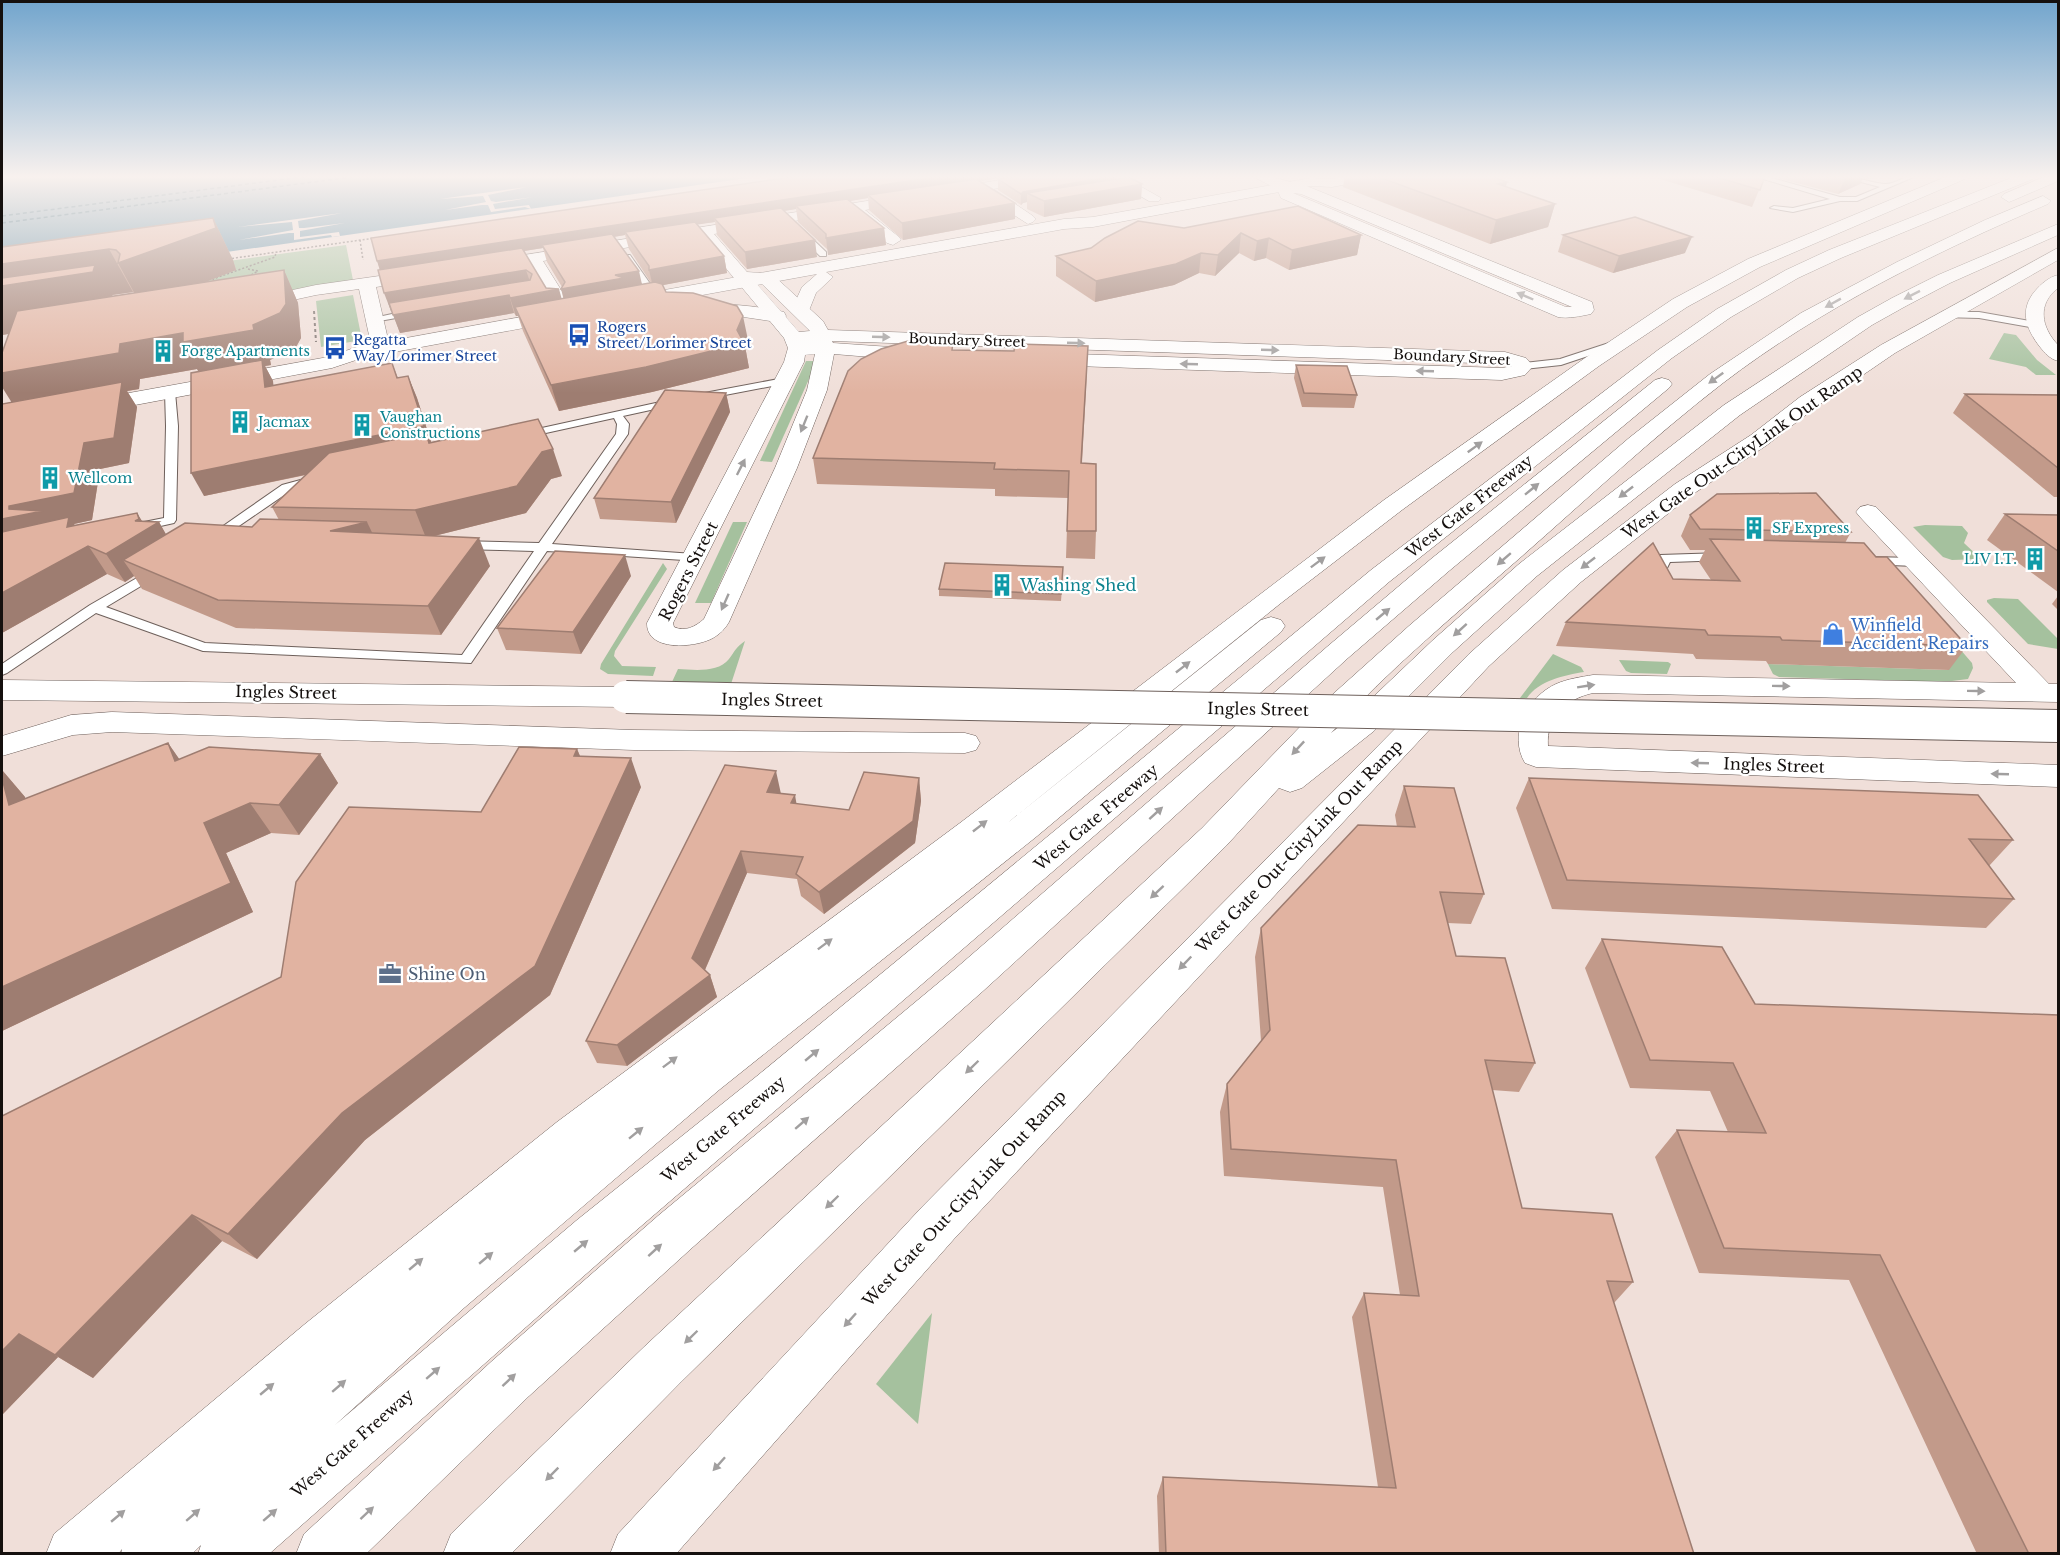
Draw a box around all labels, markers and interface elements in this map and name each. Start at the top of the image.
one-way arrow [1904,290,1921,300]
one-way arrow [1515,291,1533,301]
one-way arrow [1824,298,1841,308]
place label: Rogers Street/Lorimer Street [597,318,753,352]
bus stop icon: Rogers Street/Lorimer Street [566,322,592,348]
street label: Boundary Street [908,329,1027,351]
place label: Regatta Way/Lorimer Street [352,331,498,365]
one-way arrow [871,332,890,342]
bus stop icon: Regatta Way/Lorimer Street [322,335,348,361]
building icon: Forge Apartments [150,338,176,364]
one-way arrow [1066,339,1085,348]
place label: Forge Apartments [181,342,310,360]
one-way arrow [1261,345,1280,355]
street label: Boundary Street [1393,345,1512,369]
one-way arrow [1179,359,1198,368]
street label: West Gate Out-CityLink Out Ramp [1617,361,1866,544]
one-way arrow [1416,367,1435,376]
one-way arrow [1709,372,1724,384]
place label: Vaughan Constructions [379,408,480,442]
building icon: Jacmax [227,409,253,435]
building icon: Vaughan Constructions [349,412,375,438]
place label: Jacmax [256,413,310,431]
one-way arrow [799,415,809,433]
one-way arrow [1467,441,1483,453]
street label: West Gate Freeway [1401,450,1537,562]
one-way arrow [736,458,746,475]
building icon: Wellcom [37,465,63,491]
place label: Wellcom [67,469,132,487]
one-way arrow [1525,483,1540,496]
one-way arrow [1618,486,1634,499]
building icon: SF Express [1741,515,1767,541]
street label: Rogers Street [654,518,722,624]
place label: SF Express [1772,519,1849,537]
building icon: LIV I.T. [2022,546,2048,572]
place label: LIV I.T. [1964,550,2017,568]
one-way arrow [1497,552,1512,565]
one-way arrow [1309,556,1325,568]
one-way arrow [1581,557,1596,569]
building icon: Washing Shed [989,572,1015,598]
place label: Washing Shed [1019,575,1137,595]
one-way arrow [719,593,729,611]
one-way arrow [1375,608,1390,621]
place label: Winfield Accident Repairs [1850,615,1989,653]
shop icon: Winfield Accident Repairs [1820,621,1846,647]
one-way arrow [1453,623,1468,637]
one-way arrow [1175,660,1191,673]
street label: Ingles Street [235,681,337,703]
one-way arrow [1577,681,1596,690]
one-way arrow [1771,682,1790,691]
one-way arrow [1966,686,1985,695]
street label: Ingles Street [721,689,823,711]
street label: Ingles Street [1207,698,1309,720]
street label: West Gate Out-CityLink Out Ramp [1191,735,1407,958]
one-way arrow [1292,740,1306,754]
street label: Ingles Street [1723,753,1825,777]
one-way arrow [1691,758,1710,767]
street label: West Gate Freeway [1029,759,1163,875]
one-way arrow [1991,769,2010,778]
one-way arrow [1148,807,1163,820]
one-way arrow [972,820,987,832]
one-way arrow [1150,884,1164,898]
one-way arrow [817,939,832,951]
one-way arrow [1179,956,1193,970]
office icon: Shine On [377,961,403,987]
place label: Shine On [408,964,486,984]
one-way arrow [804,1049,819,1062]
one-way arrow [662,1057,677,1069]
one-way arrow [965,1060,980,1074]
street label: West Gate Freeway [656,1071,790,1187]
street label: West Gate Out-CityLink Out Ramp [857,1085,1070,1311]
one-way arrow [794,1117,809,1130]
one-way arrow [628,1127,643,1140]
one-way arrow [824,1195,839,1209]
one-way arrow [573,1240,589,1253]
one-way arrow [647,1243,662,1257]
one-way arrow [478,1252,493,1265]
one-way arrow [408,1258,423,1271]
one-way arrow [843,1312,857,1327]
one-way arrow [685,1330,699,1344]
one-way arrow [425,1367,440,1380]
one-way arrow [501,1374,516,1387]
one-way arrow [331,1380,346,1393]
one-way arrow [259,1383,275,1396]
street label: West Gate Freeway [286,1384,418,1502]
one-way arrow [713,1456,726,1471]
one-way arrow [545,1466,559,1480]
one-way arrow [360,1507,374,1521]
one-way arrow [185,1508,200,1522]
one-way arrow [110,1509,126,1522]
one-way arrow [262,1509,277,1522]

